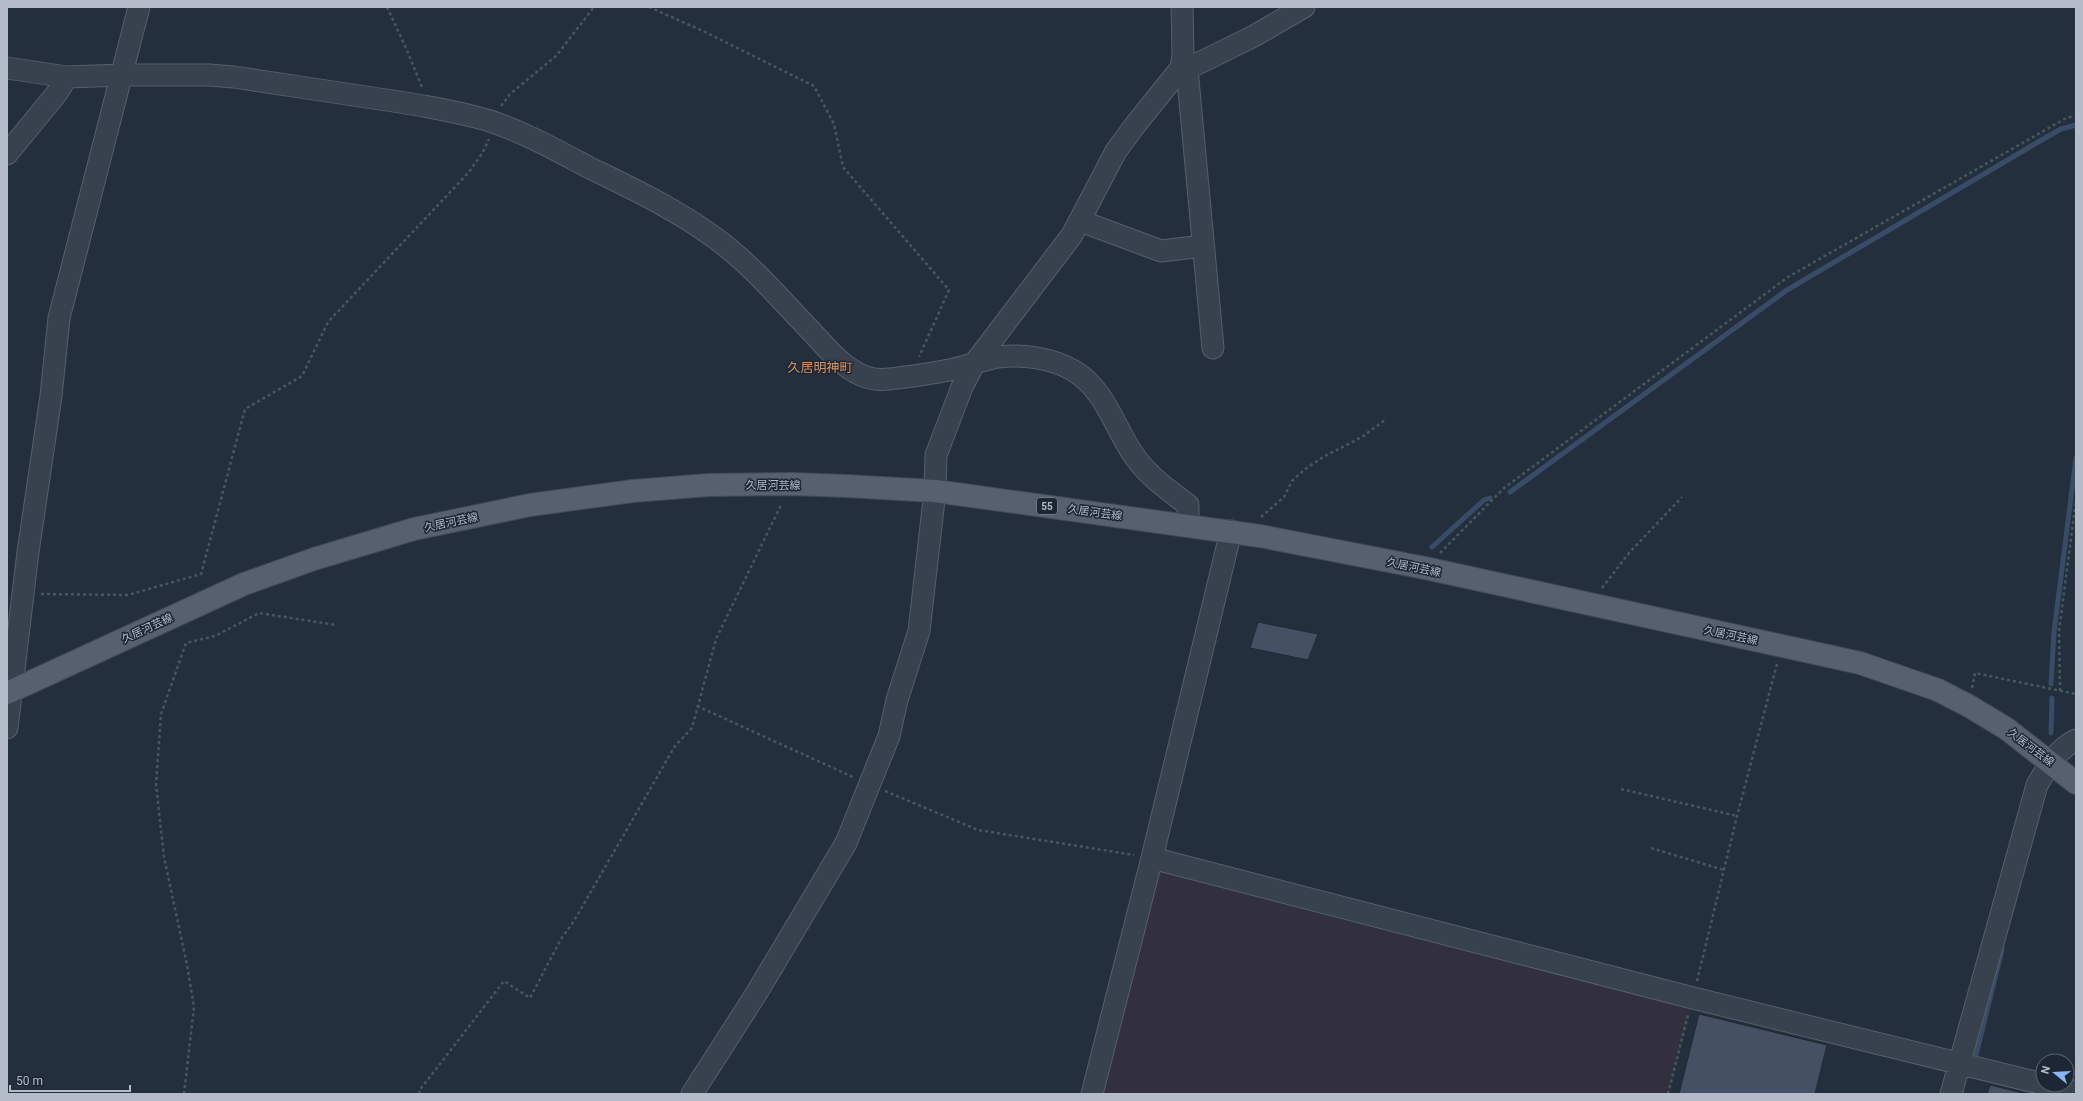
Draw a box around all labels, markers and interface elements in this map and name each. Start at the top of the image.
district label: 久居明神町 [787,360,853,375]
street label: 久居河芸線 [746,479,801,492]
road number: 55 [1037,498,1057,514]
street label: 久居河芸線 [1067,502,1123,523]
street label: 久居河芸線 [423,510,479,535]
street label: 久居河芸線 [1386,555,1442,580]
street label: 久居河芸線 [120,611,175,646]
street label: 久居河芸線 [1703,623,1759,648]
street label: 久居河芸線 [2005,726,2057,769]
north arrow [2035,1053,2075,1093]
text: N [2039,1064,2053,1076]
scale bar [10,1067,130,1093]
text: 50 m [16,1074,43,1088]

